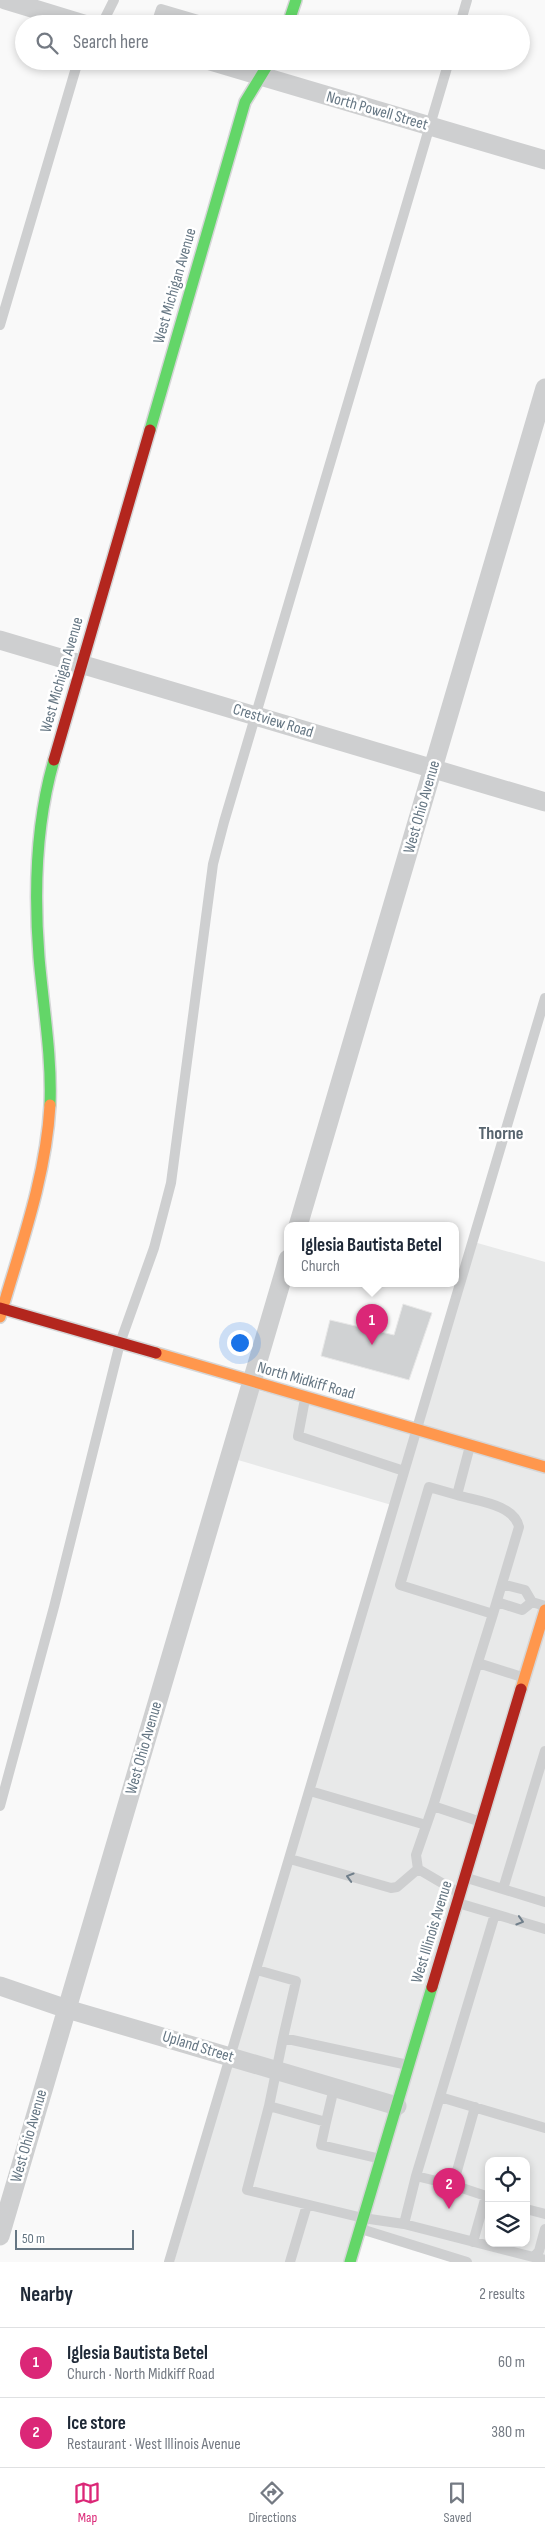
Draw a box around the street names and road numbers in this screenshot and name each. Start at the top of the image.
street label: North Powell Street [324,87,430,135]
street label: West Michigan Avenue [149,226,201,346]
street label: West Michigan Avenue [36,615,88,735]
street label: Crestview Road [231,700,315,742]
street label: West Ohio Avenue [400,758,444,856]
street label: North Midkiff Road [255,1358,357,1404]
street label: West Ohio Avenue [122,1699,166,1797]
street label: West Illinois Avenue [407,1878,457,1986]
street label: Upland Street [160,2027,236,2067]
street label: West Ohio Avenue [7,2087,51,2185]

